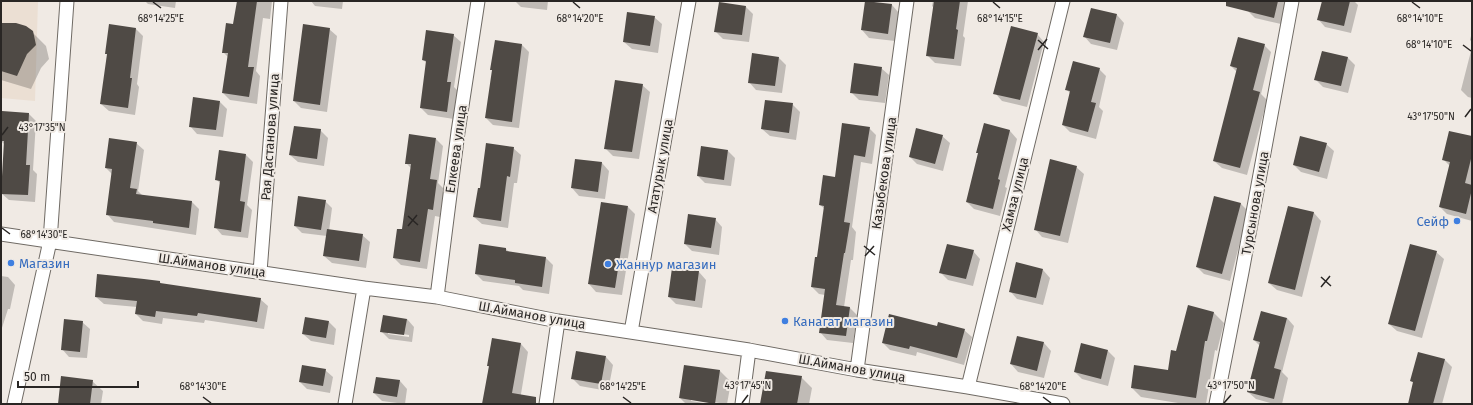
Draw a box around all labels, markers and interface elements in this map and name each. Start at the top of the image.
text: 68°14'25"E [138,13,184,25]
text: 68°14'20"E [556,13,604,25]
text: 68°14'15"E [977,13,1023,25]
text: 68°14'10"E [1397,13,1443,25]
text: 68°14'10"E [1406,39,1452,51]
street label: Рая Дастанова улица [258,73,282,201]
street label: Елкеева улица [442,104,470,194]
text: 43°17'50"N [1407,111,1455,123]
street label: Казыбекова улица [869,116,899,230]
street label: Ататурык улица [644,118,676,214]
text: 43°17'35"N [19,122,65,134]
street label: Турсынова улица [1238,150,1272,256]
street label: Хамза улица [999,155,1031,233]
place label: Сейф [1416,214,1449,229]
marker: Сейф [1452,216,1462,226]
text: 68°14'30"E [20,229,68,241]
street label: Ш.Айманов улица [157,250,267,280]
place label: Магазин [19,256,70,271]
place label: Жаннур магазин [616,257,717,272]
marker: Магазин [6,258,16,268]
marker: Жаннур магазин [603,259,613,269]
street label: Ш.Айманов улица [477,298,587,332]
place label: Канагат магазин [793,314,894,329]
marker: Канагат магазин [780,316,790,326]
street label: Ш.Айманов улица [797,351,907,385]
scale bar [18,363,138,389]
text: 50 m [24,370,50,384]
text: 43°17'45"N [725,380,771,392]
text: 43°17'50"N [1207,380,1255,392]
text: 68°14'30"E [179,381,227,393]
text: 68°14'25"E [600,381,646,393]
text: 68°14'20"E [1019,381,1067,393]

